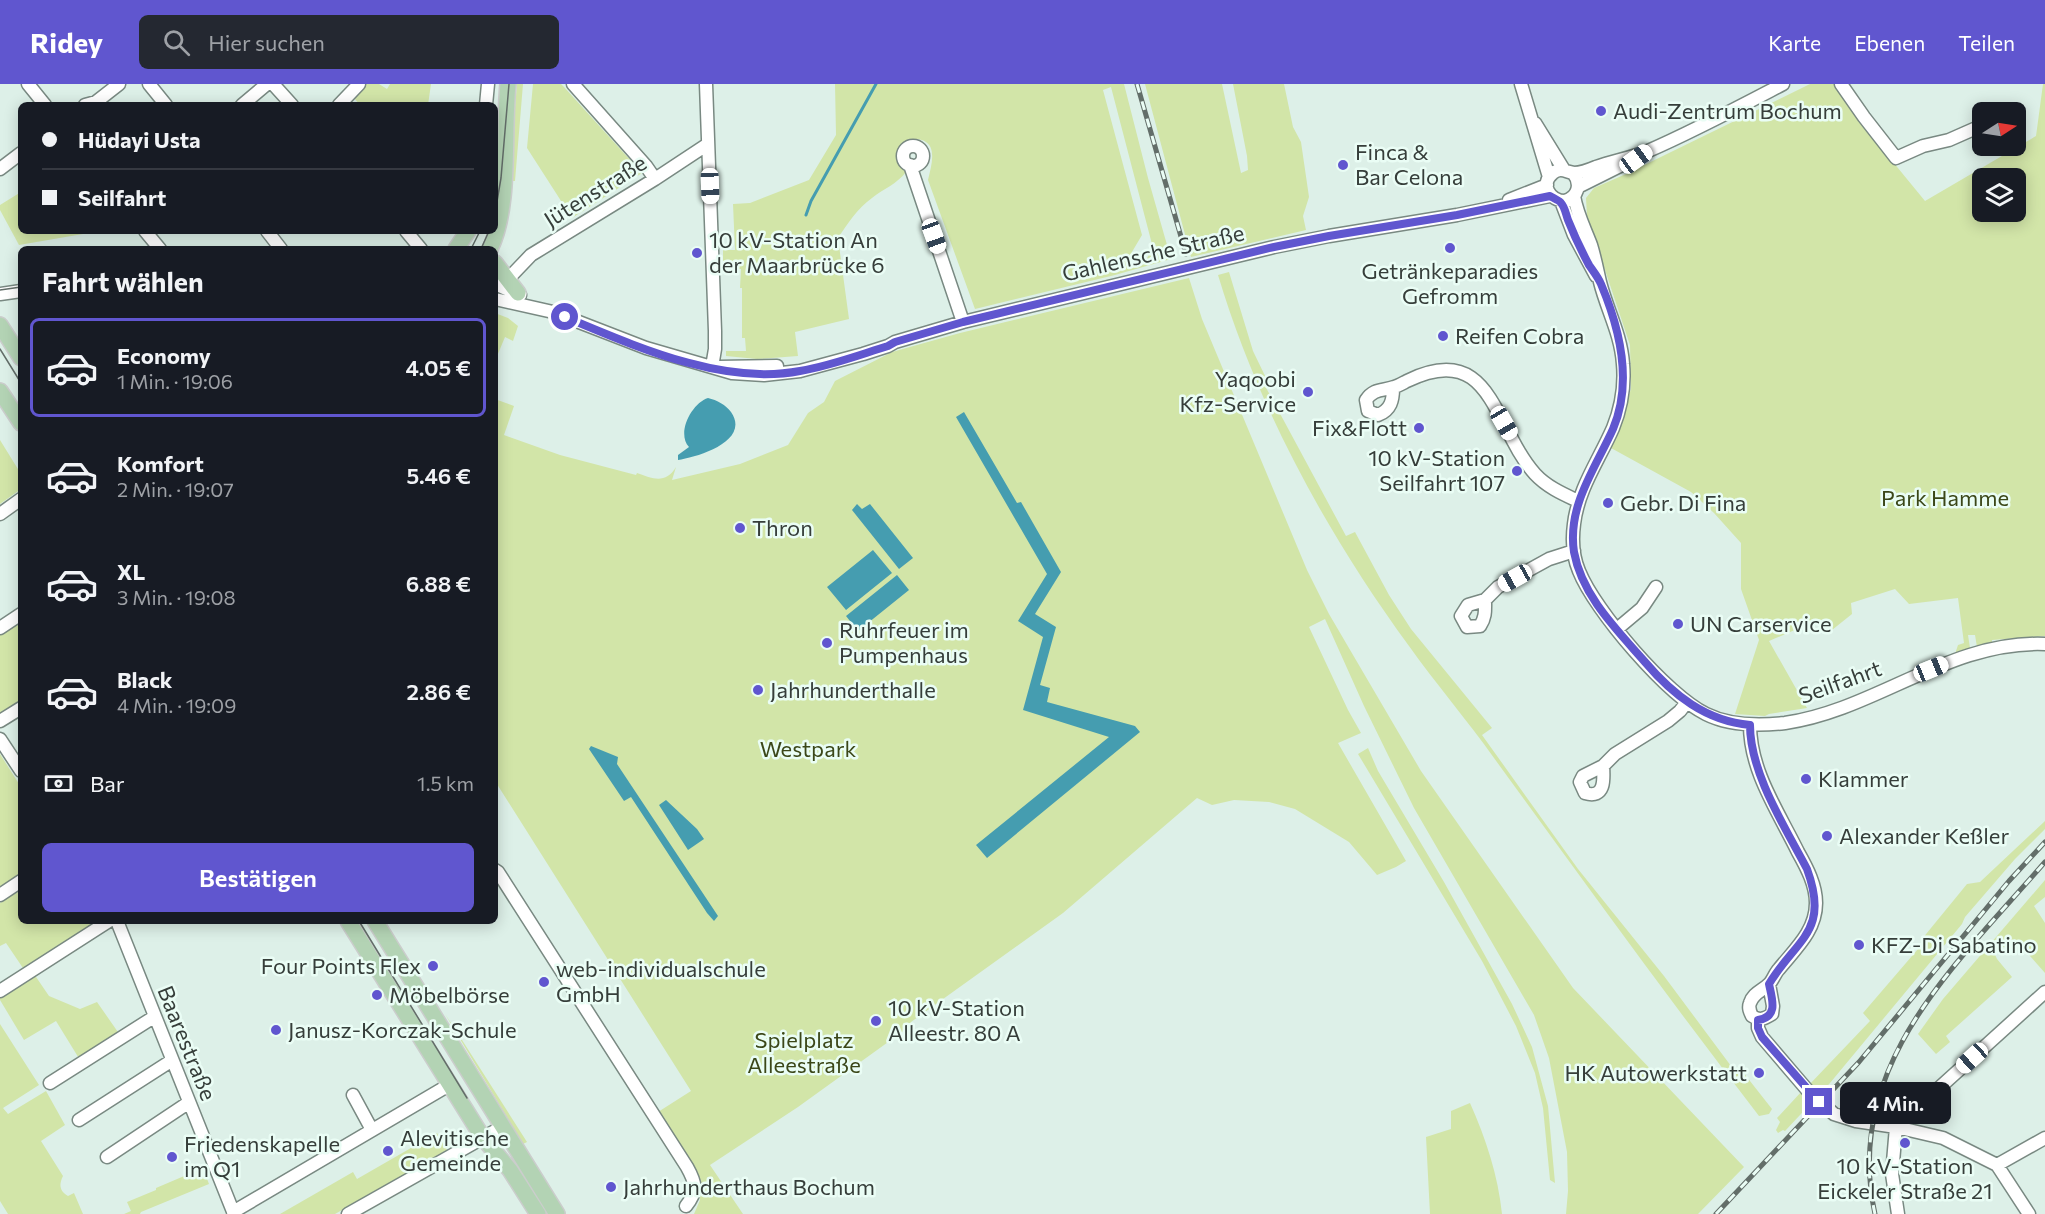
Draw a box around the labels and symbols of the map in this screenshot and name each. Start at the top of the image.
place label: Audi-Zentrum Bochum [1613,97,1842,124]
north arrow [1972,102,2026,156]
marker: Audi-Zentrum Bochum [1594,104,1608,118]
place label: Finca & Bar Celona [1355,138,1463,190]
car [1616,141,1656,177]
street label: Jütenstraße [539,148,651,233]
marker: Finca & Bar Celona [1336,158,1350,172]
car [700,168,720,204]
car [919,216,949,256]
street label: Gahlensche Straße [1059,218,1247,287]
place label: 10 kV-Station An der Maarbrücke 6 [709,226,885,278]
marker: Getränkeparadies Gefromm [1443,241,1457,255]
marker: 10 kV-Station An der Maarbrücke 6 [690,246,704,260]
place label: Getränkeparadies Gefromm [1362,257,1538,309]
route start [551,303,578,330]
place label: Reifen Cobra [1455,322,1584,349]
marker: Reifen Cobra [1436,329,1450,343]
place label: Yaqoobi Kfz-Service [1180,365,1296,417]
marker: Yaqoobi Kfz-Service [1301,385,1315,399]
car [1487,403,1521,443]
place label: Fix&Flott [1312,414,1407,441]
marker: Fix&Flott [1412,421,1426,435]
place label: 10 kV-Station Seilfahrt 107 [1368,444,1505,496]
marker: 10 kV-Station Seilfahrt 107 [1510,464,1524,478]
park label: Park Hamme [1881,484,2009,511]
place label: Gebr. Di Fina [1620,489,1746,516]
marker: Gebr. Di Fina [1601,496,1615,510]
place label: Thron [752,514,813,541]
marker: Thron [733,521,747,535]
car [1495,561,1535,595]
place label: UN Carservice [1690,610,1832,637]
place label: Ruhrfeuer im Pumpenhaus [839,616,969,668]
marker: UN Carservice [1671,617,1685,631]
marker: Ruhrfeuer im Pumpenhaus [820,636,834,650]
street label: Seilfahrt [1795,654,1885,709]
car [1911,654,1951,684]
place label: Jahrhunderthalle [770,676,936,703]
marker: Jahrhunderthalle [751,683,765,697]
park label: Westpark [760,735,856,762]
place label: Klammer [1818,765,1909,792]
marker: Klammer [1799,772,1813,786]
place label: Alexander Keßler [1839,822,2009,849]
marker: Alexander Keßler [1820,829,1834,843]
place label: KFZ-Di Sabatino [1871,931,2037,958]
marker: KFZ-Di Sabatino [1852,938,1866,952]
place label: Four Points Flex [261,952,421,979]
place label: web-individualschule GmbH [556,955,766,1007]
marker: Four Points Flex [426,959,440,973]
marker: web-individualschule GmbH [537,975,551,989]
place label: Möbelbörse [389,981,510,1008]
street label: Baarestraße [152,982,223,1104]
marker: Möbelbörse [370,988,384,1002]
place label: 10 kV-Station Alleestr. 80 A [888,994,1025,1046]
marker: 10 kV-Station Alleestr. 80 A [869,1014,883,1028]
place label: Janusz-Korczak-Schule [288,1016,517,1043]
marker: Janusz-Korczak-Schule [269,1023,283,1037]
park label: Spielplatz Alleestraße [747,1026,861,1078]
car [1953,1039,1991,1077]
place label: HK Autowerkstatt [1565,1059,1747,1086]
marker: HK Autowerkstatt [1752,1066,1766,1080]
callout: 4 Min. [1840,1081,1951,1123]
route end [1805,1088,1832,1115]
place label: Alevitische Gemeinde [400,1124,509,1176]
place label: Friedenskapelle im Q1 [184,1130,340,1182]
marker: 10 kV-Station Eickeler Straße 21 [1898,1136,1912,1150]
marker: Alevitische Gemeinde [381,1144,395,1158]
marker: Friedenskapelle im Q1 [165,1150,179,1164]
place label: 10 kV-Station Eickeler Straße 21 [1817,1152,1993,1204]
place label: Jahrhunderthaus Bochum [623,1173,875,1200]
marker: Jahrhunderthaus Bochum [604,1180,618,1194]

